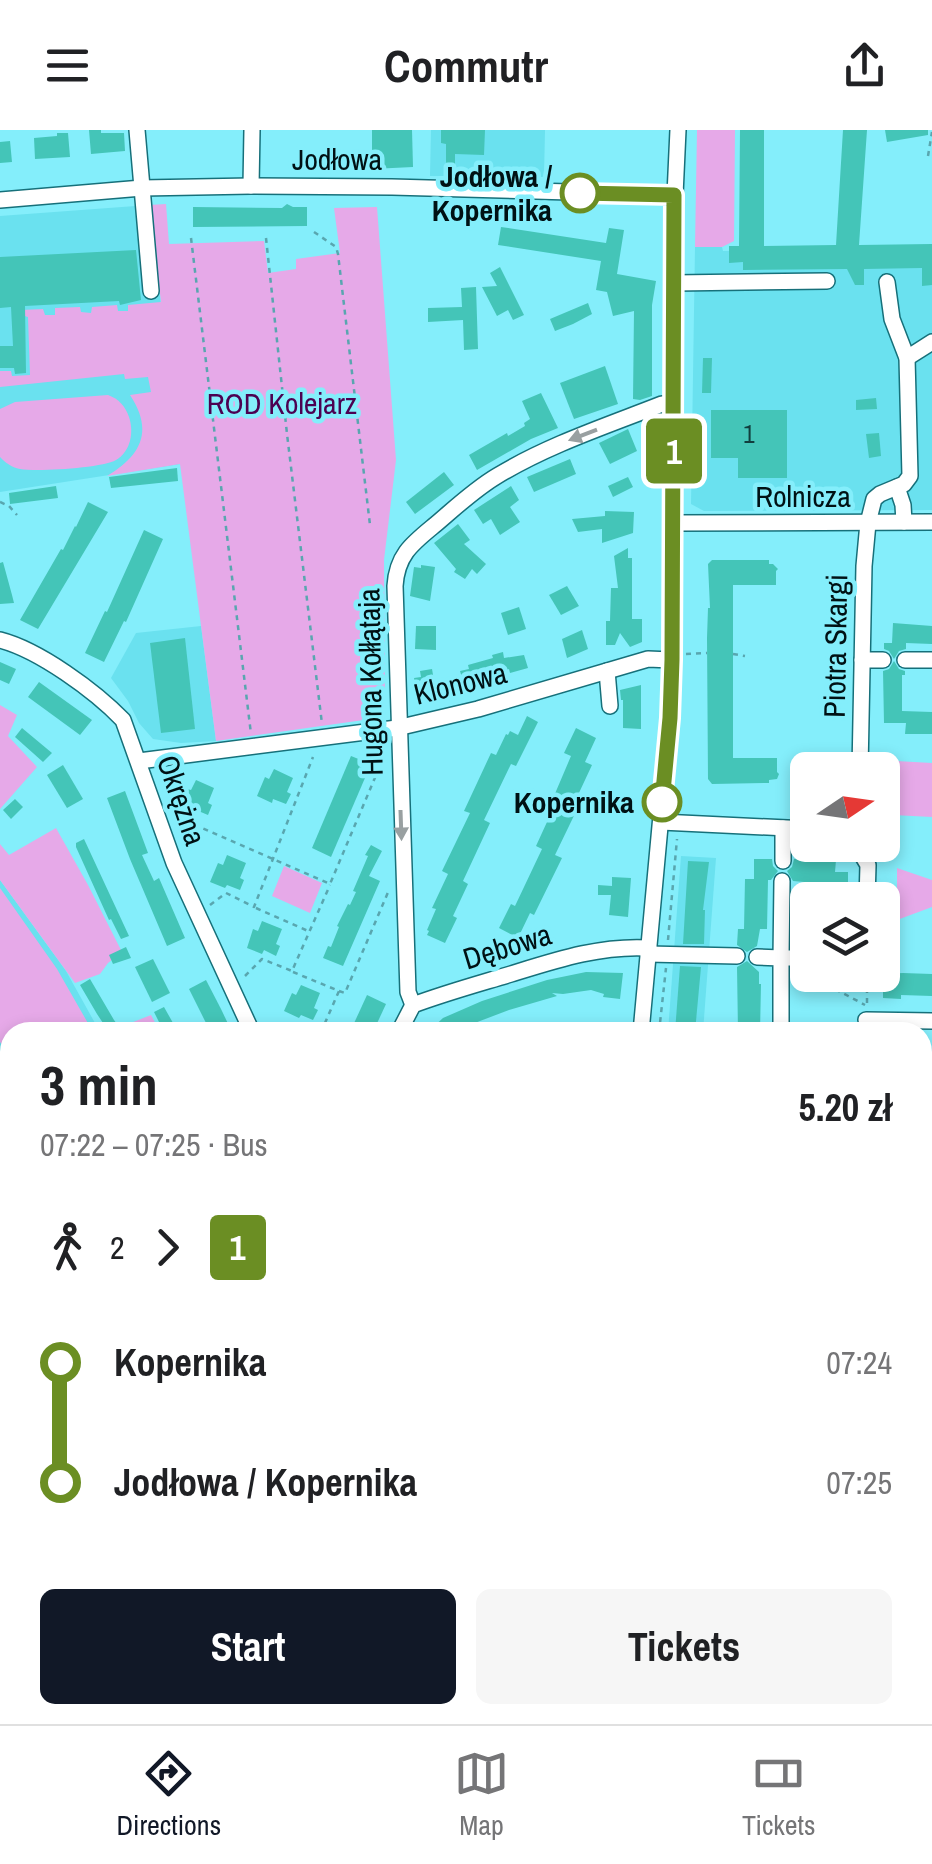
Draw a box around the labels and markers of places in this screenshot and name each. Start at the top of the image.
place label: Jodłowa / Kopernika [432,156,552,230]
marker: Jodłowa / Kopernika [561,174,599,212]
place label: Kopernika [514,782,634,822]
marker: Kopernika [643,783,681,821]

